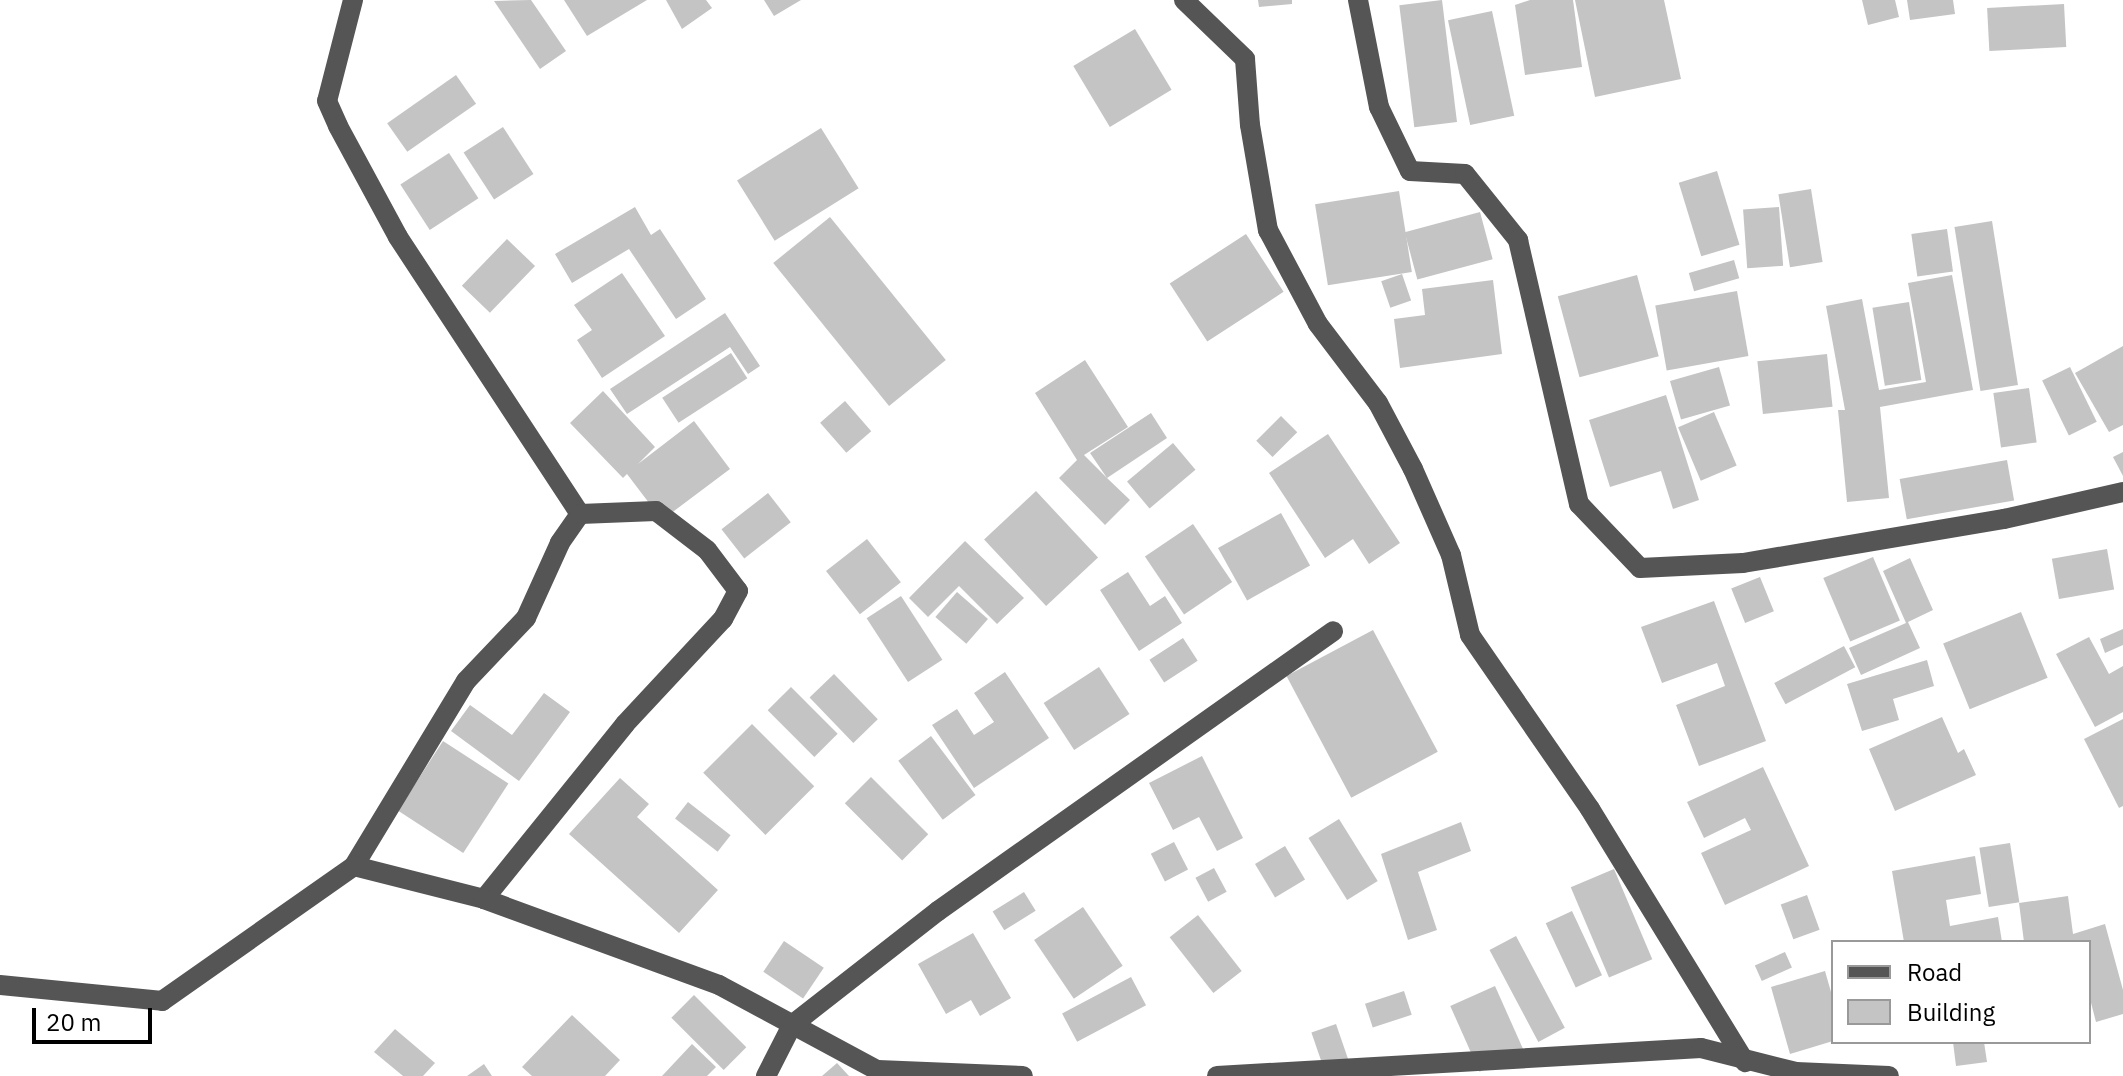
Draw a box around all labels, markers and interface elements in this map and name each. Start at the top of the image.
legend [1831,940,2091,1044]
text: Road [1907,956,1962,988]
scale bar [36,992,156,1042]
text: Building [1907,996,1995,1028]
text: 20 m [46,1006,101,1038]

